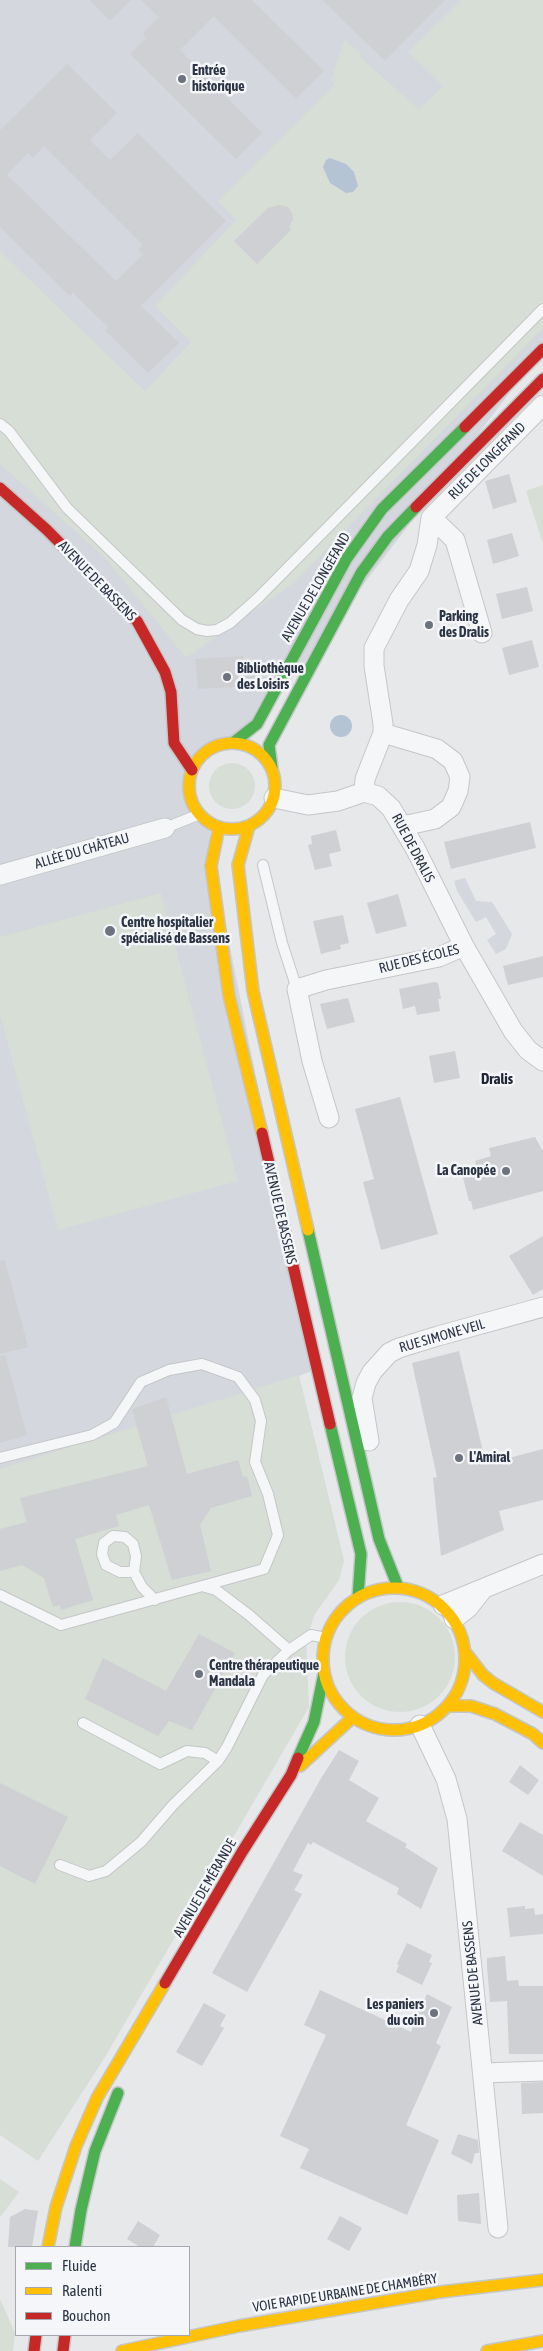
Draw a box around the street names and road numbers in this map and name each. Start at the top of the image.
street label: RUE DE LONGEFAND [445,419,529,503]
street label: AVENUE DE LONGEFAND [278,530,354,644]
street label: AVENUE DE BASSENS [55,537,139,625]
street label: RUE DE DRALIS [388,811,438,885]
street label: ALLÉE DU CHÂTEAU [33,829,131,873]
street label: RUE DES ÉCOLES [377,941,461,977]
street label: AVENUE DE BASSENS [260,1160,300,1266]
street label: RUE SIMONE VEIL [397,1316,487,1356]
street label: AVENUE DE MÉRANDE [170,1836,240,1940]
street label: AVENUE DE BASSENS [459,1920,487,2026]
street label: VOIE RAPIDE URBAINE DE CHAMBÉRY [251,2270,439,2316]

